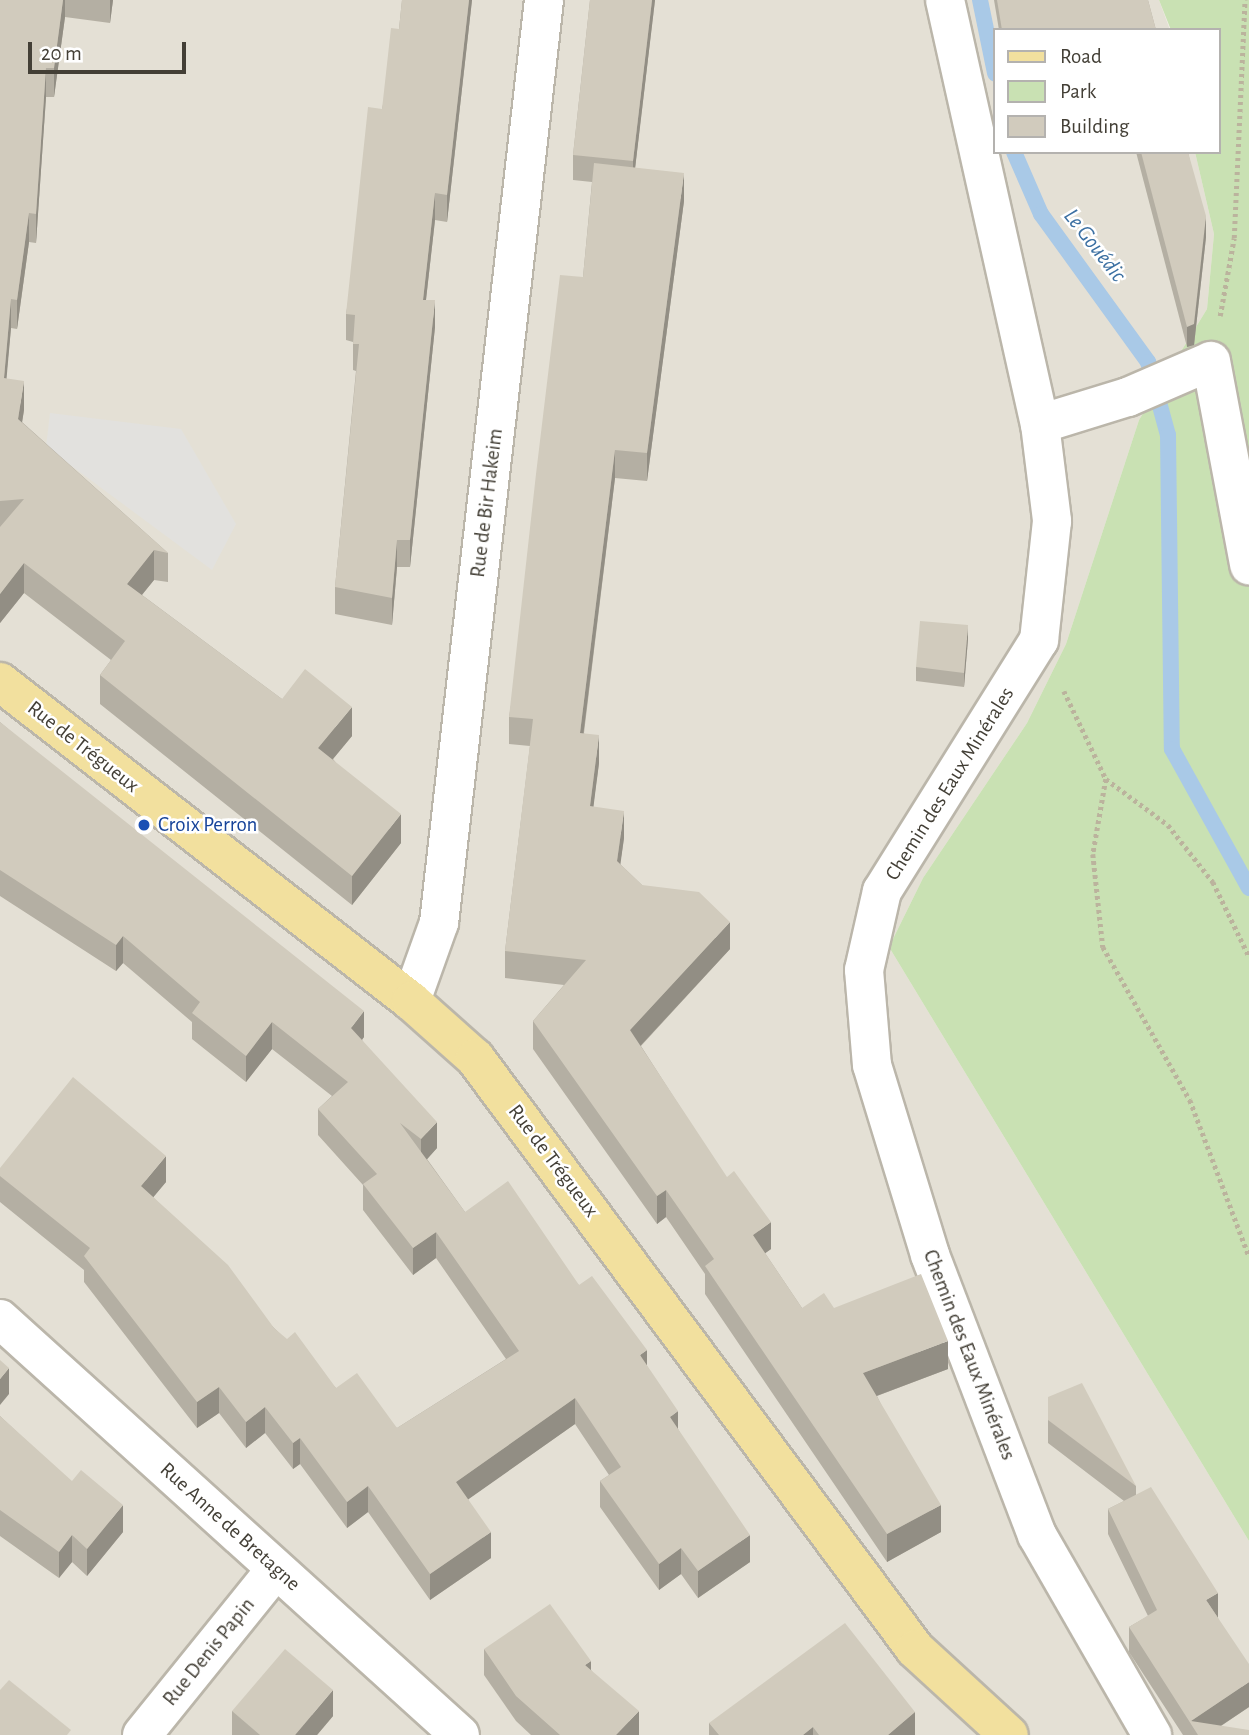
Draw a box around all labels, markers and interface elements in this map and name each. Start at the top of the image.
scale bar [32,28,189,72]
legend [993,28,1221,154]
text: 20 m [41,43,82,64]
text: Road [1060,46,1102,67]
text: Park [1060,81,1096,102]
text: Building [1060,116,1129,137]
water label: Le Gouédic [1057,204,1131,288]
street label: Rue de Bir Hakeim [465,427,509,579]
street label: Chemin des Eaux Minérales [880,683,1020,885]
street label: Rue de Trégueux [22,696,144,798]
place label: Croix Perron [158,812,257,838]
marker: Croix Perron [136,817,152,833]
street label: Rue de Trégueux [502,1100,604,1222]
street label: Chemin des Eaux Minérales [917,1246,1021,1464]
street label: Rue Anne de Bretagne [155,1457,305,1597]
street label: Rue Denis Papin [158,1593,260,1711]

